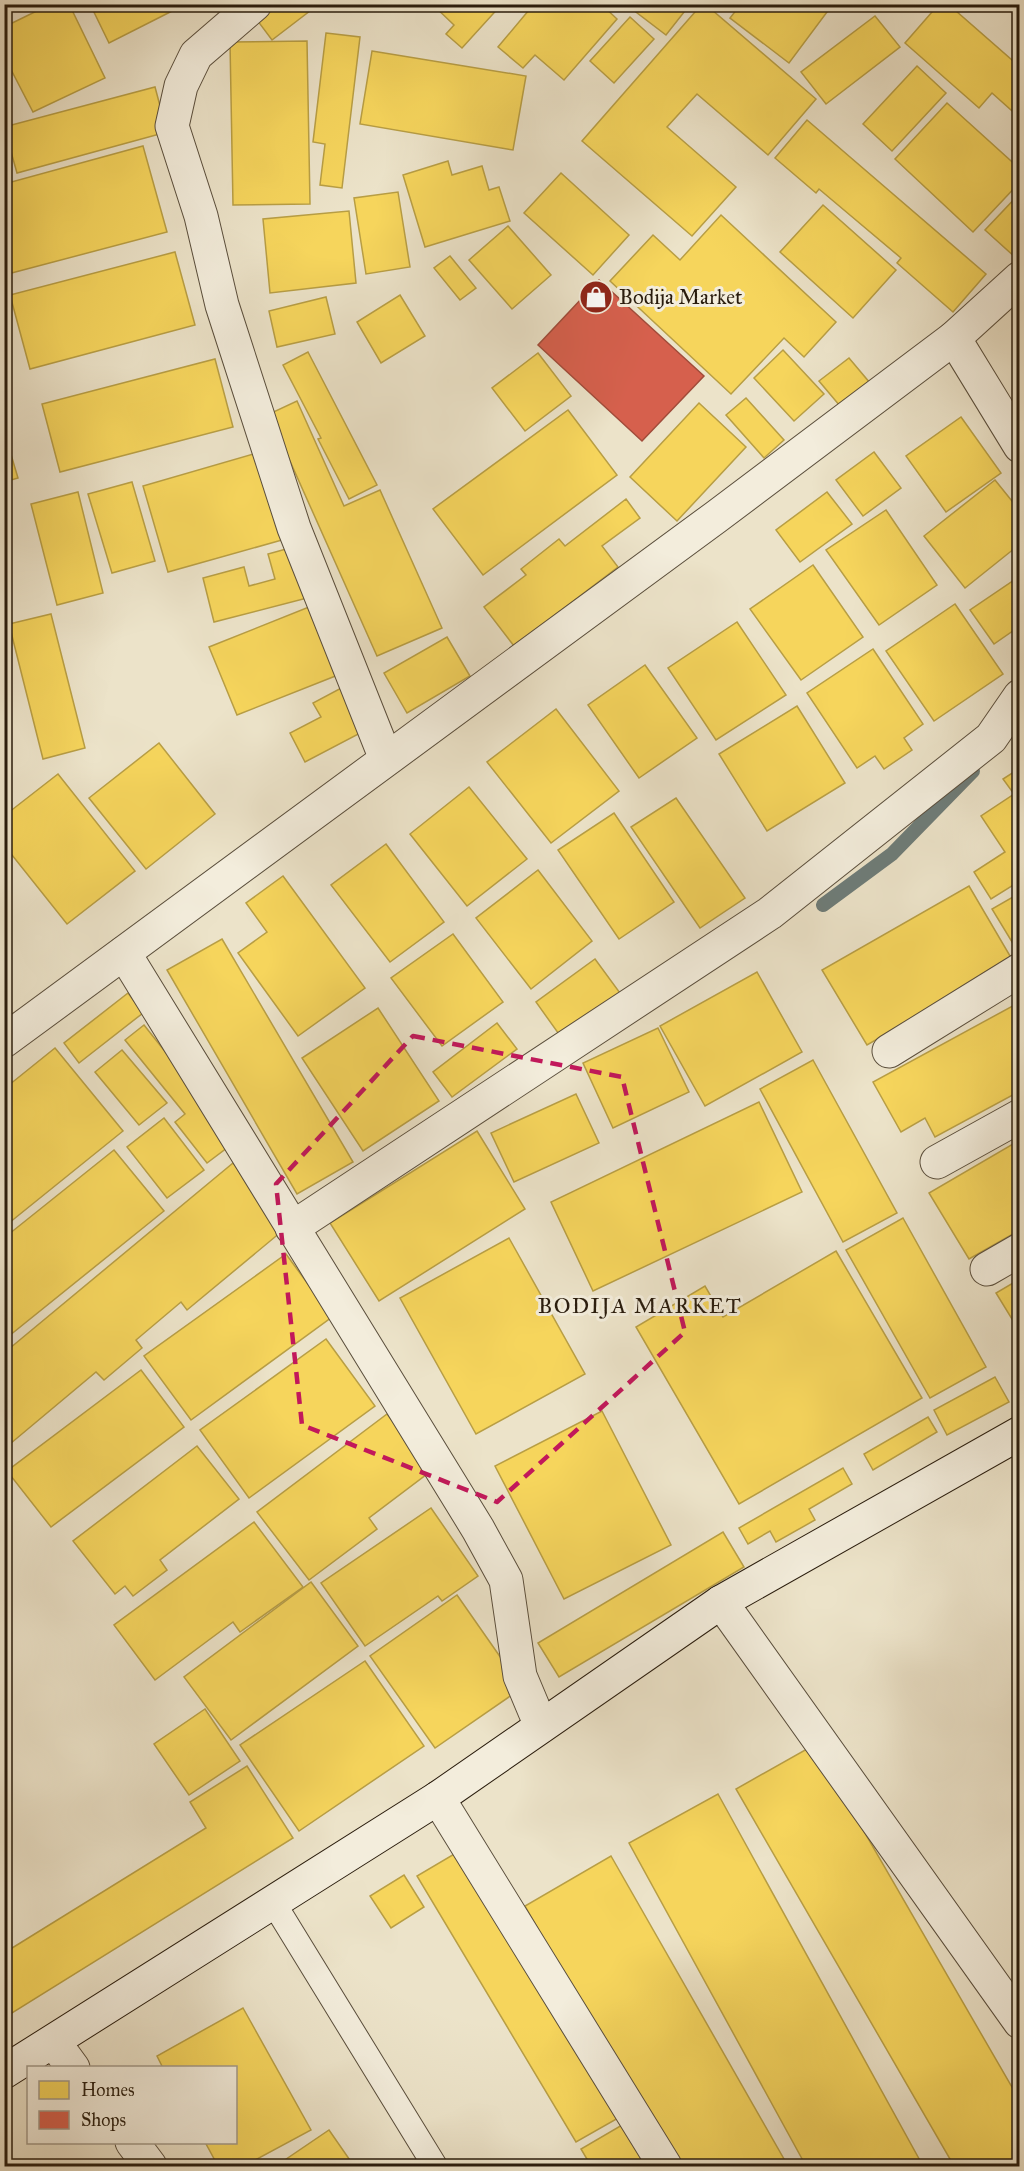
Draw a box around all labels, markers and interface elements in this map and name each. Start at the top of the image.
shop icon: Bodija Market [578,279,614,315]
place label: Bodija Market [619,284,743,310]
district label: BODIJA MARKET [538,1292,742,1319]
legend [27,2066,237,2144]
text: Homes [81,2079,135,2101]
text: Shops [81,2109,126,2131]

